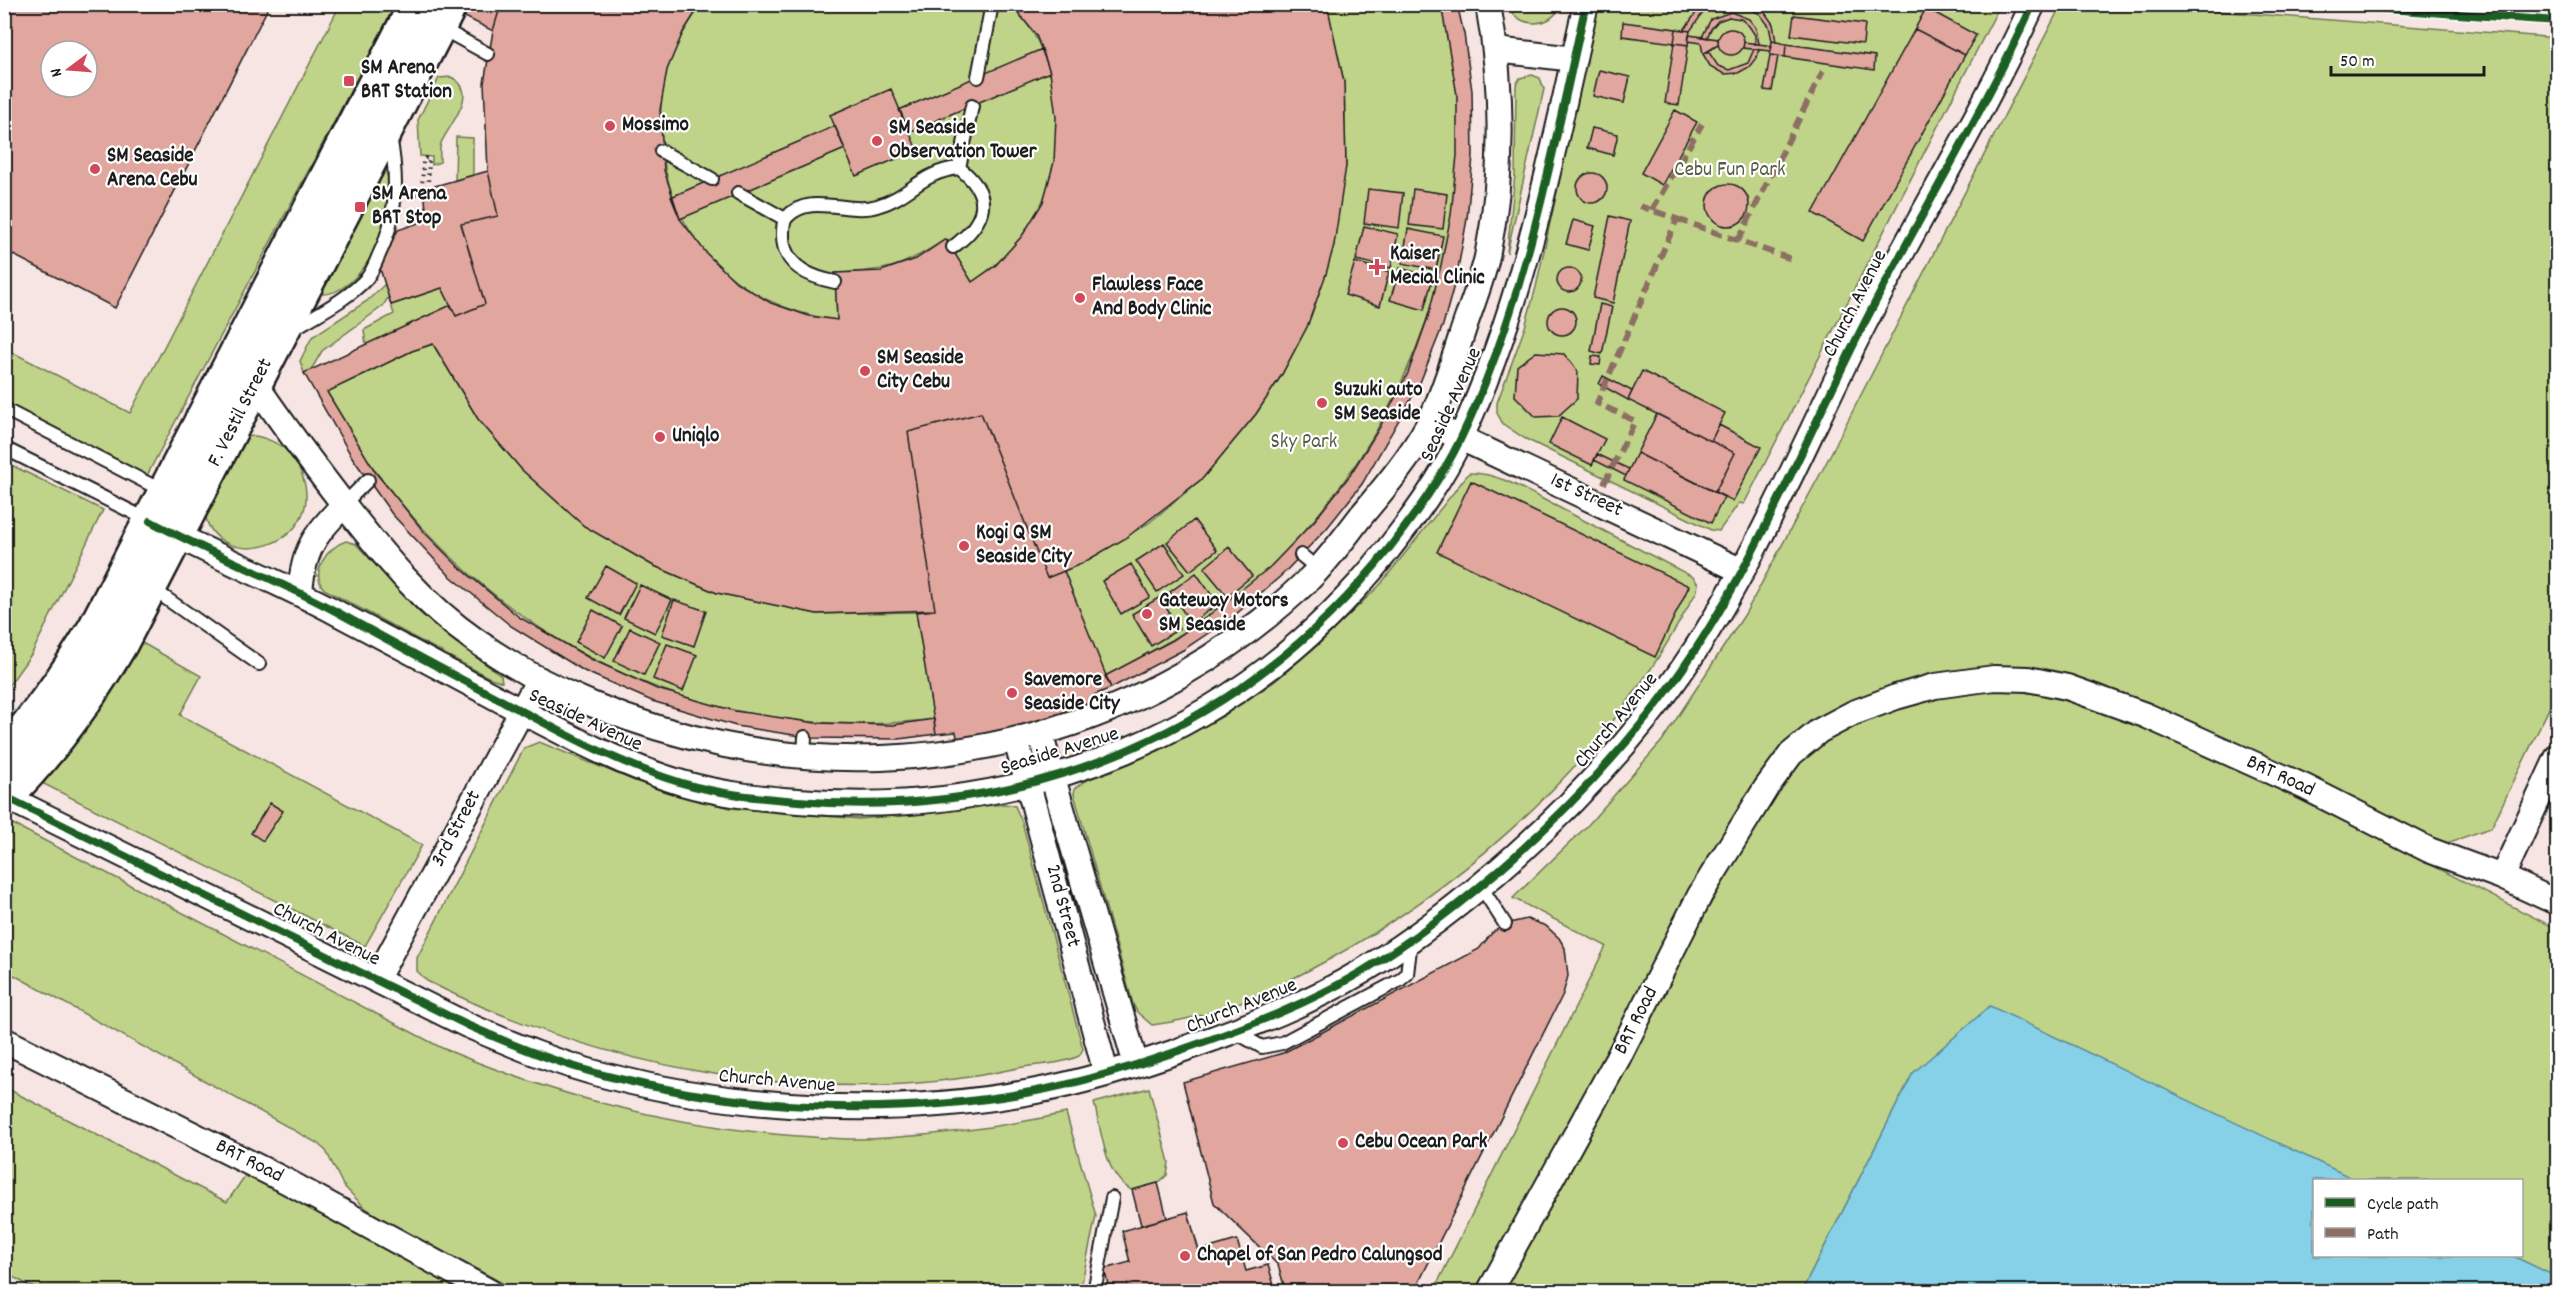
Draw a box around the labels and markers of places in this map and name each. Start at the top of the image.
place label: SM Arena BRT Station [361,54,452,108]
marker: SM Arena BRT Station [342,74,356,88]
place label: Mossimo [622,111,689,141]
place label: SM Seaside Observation Tower [889,114,1038,168]
marker: Mossimo [603,119,617,133]
marker: SM Seaside Observation Tower [870,134,884,148]
place label: SM Seaside Arena Cebu [107,142,198,196]
marker: SM Seaside Arena Cebu [88,162,102,176]
place label: SM Arena BRT Stop [372,180,448,234]
marker: SM Arena BRT Stop [353,200,367,214]
place label: Kaiser Mecial Clinic [1390,240,1485,294]
marker: Kaiser Mecial Clinic [1368,258,1386,276]
place label: Flawless Face And Body Clinic [1092,271,1212,325]
marker: Flawless Face And Body Clinic [1073,291,1087,305]
place label: SM Seaside City Cebu [877,344,964,398]
marker: SM Seaside City Cebu [858,364,872,378]
place label: Suzuki auto SM Seaside [1334,376,1423,430]
marker: Suzuki auto SM Seaside [1315,396,1329,410]
place label: Uniqlo [672,422,719,452]
marker: Uniqlo [653,430,667,444]
place label: Kogi Q SM Seaside City [976,519,1073,573]
marker: Kogi Q SM Seaside City [957,539,971,553]
place label: Gateway Motors SM Seaside [1159,587,1289,641]
marker: Gateway Motors SM Seaside [1140,607,1154,621]
place label: Savemore Seaside City [1024,666,1121,720]
marker: Savemore Seaside City [1005,686,1019,700]
place label: Cebu Ocean Park [1355,1128,1488,1158]
marker: Cebu Ocean Park [1336,1136,1350,1150]
place label: Chapel of San Pedro Calungsod [1197,1241,1443,1271]
marker: Chapel of San Pedro Calungsod [1178,1249,1192,1263]

